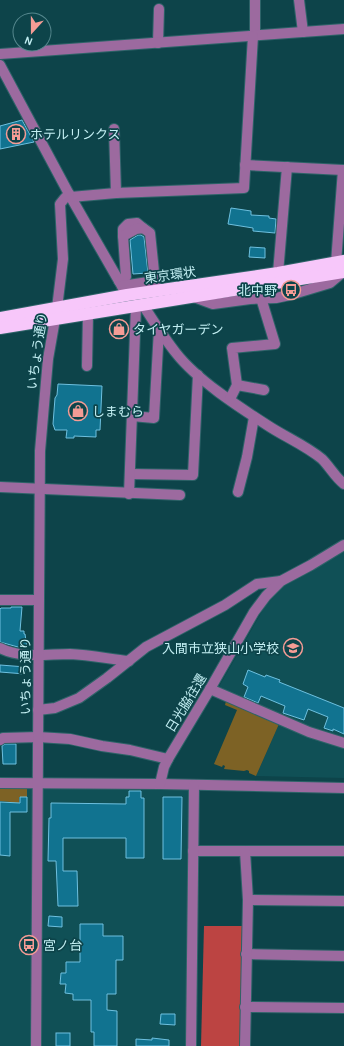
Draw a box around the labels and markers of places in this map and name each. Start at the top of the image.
building icon: ホテルリンクス [5,123,27,145]
place label: ホテルリンクス [30,127,121,142]
bus stop icon: 北中野 [280,279,302,301]
place label: 北中野 [238,283,277,298]
shop icon: タイヤガーデン [108,318,130,340]
place label: タイヤガーデン [133,322,224,337]
shop icon: しまむら [67,400,89,422]
place label: しまむら [92,404,144,419]
school or university icon: 入間市立狭山小学校 [282,637,304,659]
place label: 入間市立狭山小学校 [162,641,279,656]
bus stop icon: 宮ノ台 [18,934,40,956]
place label: 宮ノ台 [43,938,82,953]

